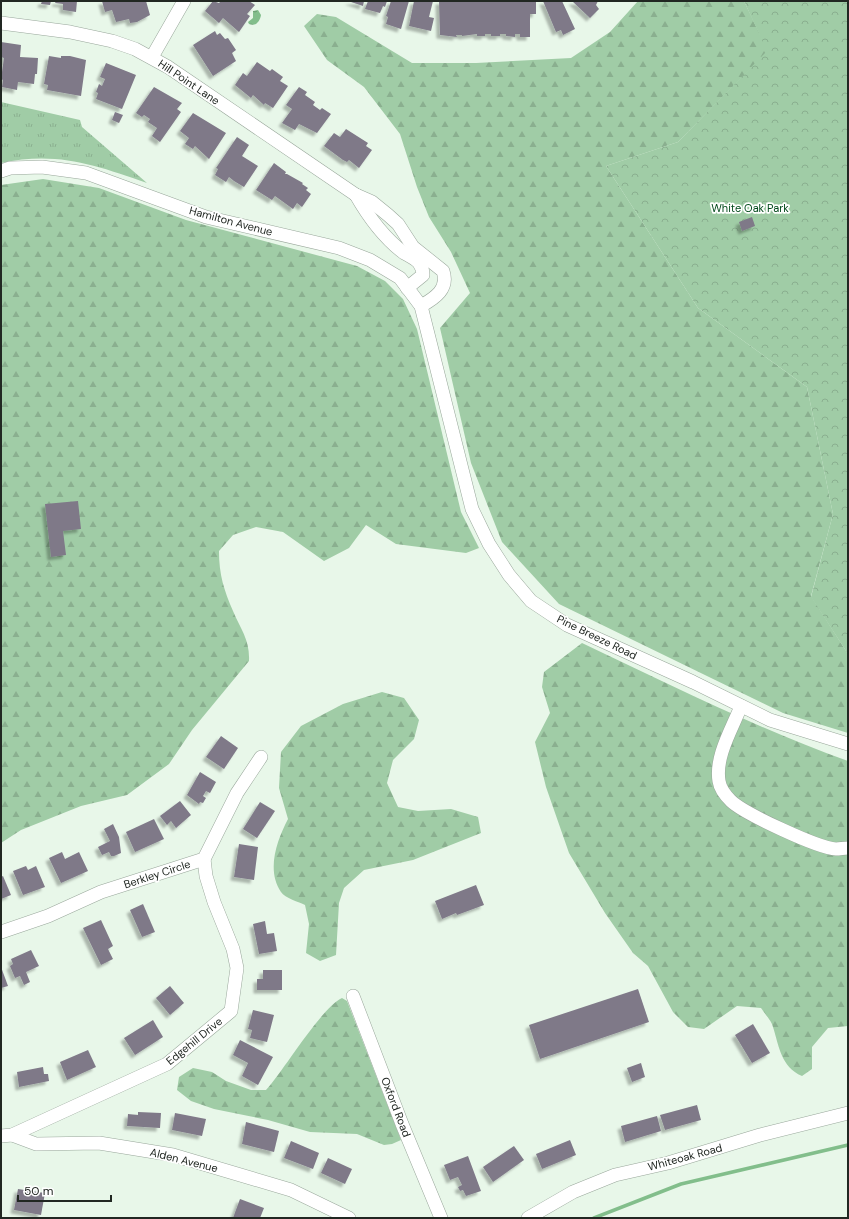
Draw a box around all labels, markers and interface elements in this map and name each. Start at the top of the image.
street label: Hill Point Lane [156,56,222,108]
park label: White Oak Park [711,201,789,215]
street label: Hamilton Avenue [188,203,274,239]
street label: Pine Breeze Road [555,612,639,662]
street label: Berkley Circle [122,857,192,891]
street label: Edgehill Drive [163,1014,225,1068]
street label: Oxford Road [378,1075,414,1139]
street label: Whiteoak Road [646,1140,724,1174]
street label: Alden Avenue [149,1145,219,1175]
scale bar [18,1177,111,1203]
text: 50 m [24,1183,53,1199]

